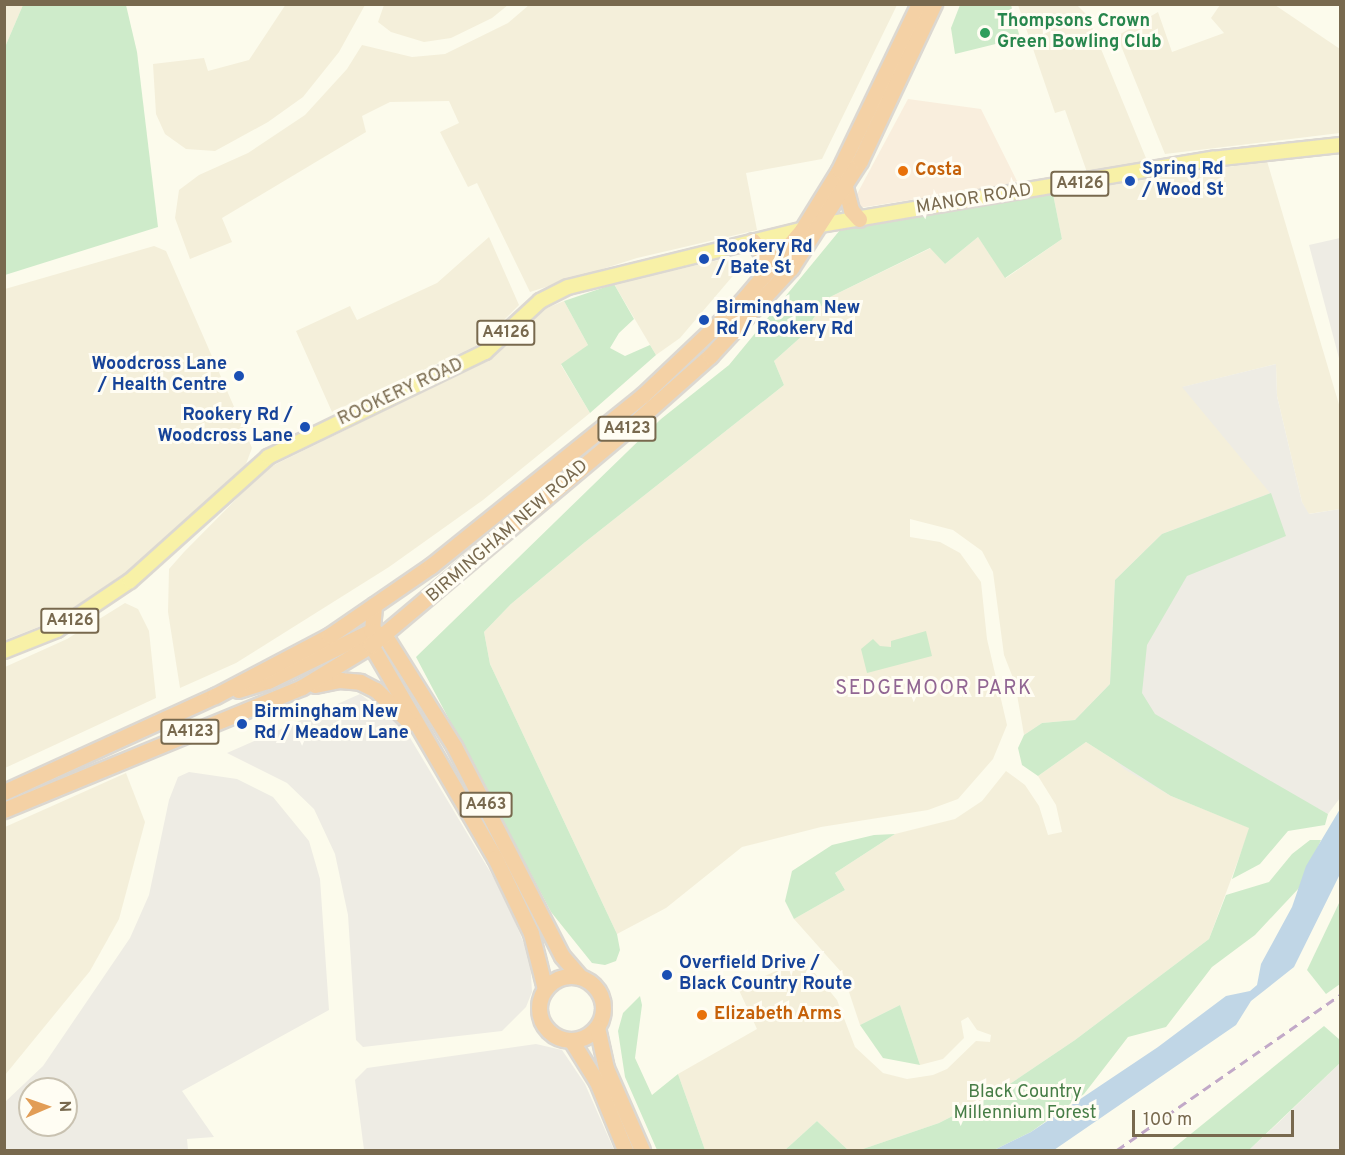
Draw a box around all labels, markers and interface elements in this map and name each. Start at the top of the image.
place label: Thompsons Crown Green Bowling Club [997,12,1162,54]
marker: Thompsons Crown Green Bowling Club [978,26,992,40]
place label: Costa [915,160,962,182]
place label: Spring Rd / Wood St [1142,160,1224,202]
marker: Costa [896,164,910,178]
road number: A4126 [1050,171,1110,197]
marker: Spring Rd / Wood St [1123,174,1137,188]
street label: MANOR ROAD [915,180,1033,220]
place label: Rookery Rd / Bate St [716,238,813,280]
marker: Rookery Rd / Bate St [697,252,711,266]
place label: Birmingham New Rd / Rookery Rd [716,299,860,342]
marker: Birmingham New Rd / Rookery Rd [697,313,711,327]
road number: A4126 [476,320,536,346]
street label: ROOKERY ROAD [335,354,467,432]
place label: Woodcross Lane / Health Centre [91,355,227,398]
marker: Woodcross Lane / Health Centre [232,369,246,383]
place label: Rookery Rd / Woodcross Lane [157,406,293,448]
road number: A4123 [597,416,657,442]
marker: Rookery Rd / Woodcross Lane [298,420,312,434]
street label: BIRMINGHAM NEW ROAD [423,456,593,608]
road number: A4126 [40,608,100,634]
district label: SEDGEMOOR PARK [835,677,1033,701]
place label: Birmingham New Rd / Meadow Lane [254,703,409,746]
marker: Birmingham New Rd / Meadow Lane [235,717,249,731]
road number: A4123 [160,719,220,745]
road number: A463 [459,792,513,818]
place label: Overfield Drive / Black Country Route [679,954,852,996]
marker: Overfield Drive / Black Country Route [660,968,674,982]
place label: Elizabeth Arms [714,1004,842,1026]
marker: Elizabeth Arms [695,1008,709,1022]
north arrow [18,1077,78,1137]
park label: Black Country Millennium Forest [954,1083,1096,1126]
scale bar [1135,1098,1297,1136]
text: N [54,1100,74,1113]
text: 100 m [1143,1109,1192,1132]

